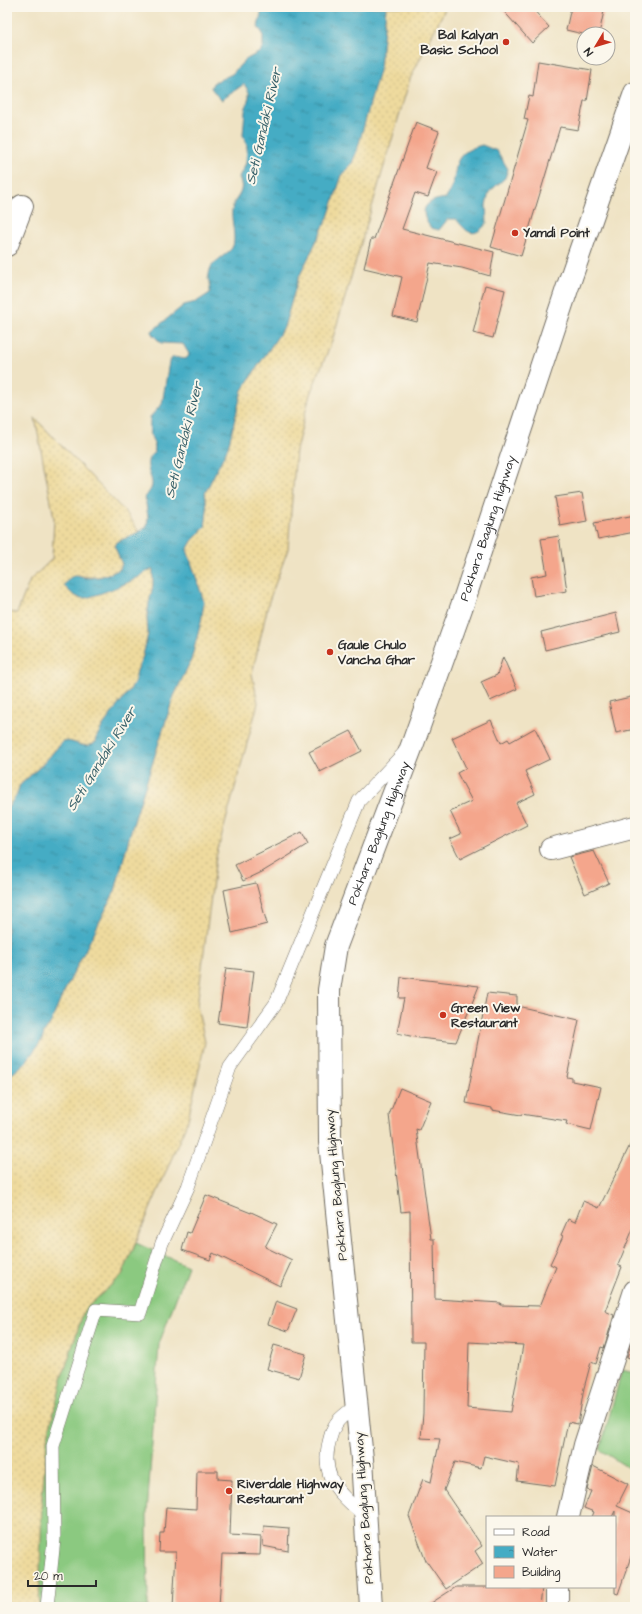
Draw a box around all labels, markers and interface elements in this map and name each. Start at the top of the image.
place label: Bal Kalyan Basic School [421,26,498,59]
north arrow [576,26,616,66]
marker: Bal Kalyan Basic School [501,37,511,47]
text: N [580,44,597,59]
water label: Seti Gandaki River [241,65,287,186]
place label: Yamdi Point [523,224,591,242]
marker: Yamdi Point [510,228,520,238]
water label: Seti Gandaki River [160,379,208,500]
street label: Pokhara Baglung Highway [455,453,521,603]
place label: Gaule Chulo Vancha Ghar [337,636,416,669]
marker: Gaule Chulo Vancha Ghar [325,647,335,657]
water label: Seti Gandaki River [62,702,143,815]
street label: Pokhara Baglung Highway [343,759,415,908]
place label: Green View Restaurant [451,999,521,1032]
marker: Green View Restaurant [438,1010,448,1020]
street label: Pokhara Baglung Highway [320,1108,353,1262]
street label: Pokhara Baglung Highway [350,1431,379,1585]
place label: Riverdale Highway Restaurant [237,1475,345,1508]
marker: Riverdale Highway Restaurant [224,1486,234,1496]
legend [486,1516,616,1588]
text: Road [522,1524,550,1541]
text: Water [522,1544,558,1561]
scale bar [28,1562,96,1588]
text: Building [522,1564,560,1582]
text: 20 m [34,1568,63,1585]

